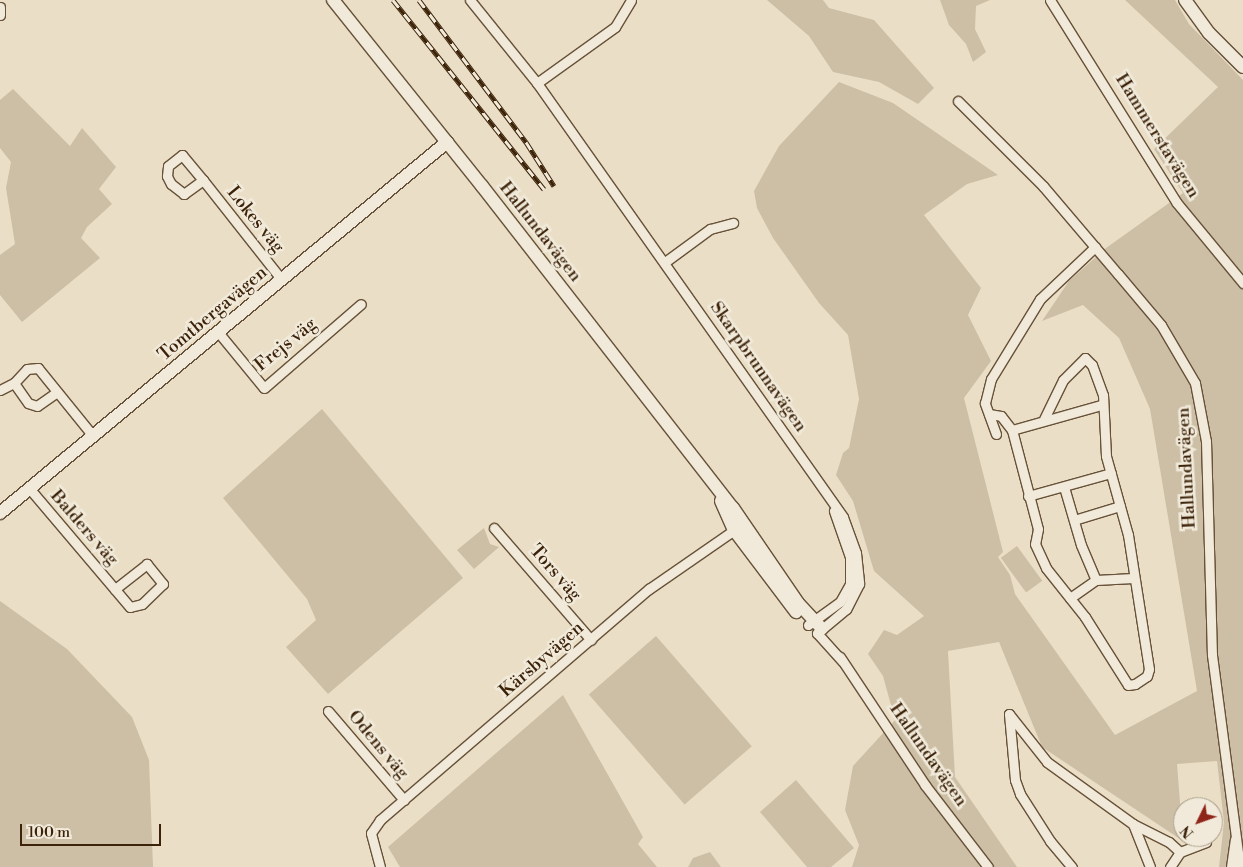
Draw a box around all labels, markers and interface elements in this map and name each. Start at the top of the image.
street label: Hammerstavägen [1110,70,1204,202]
street label: Hallundavägen [494,178,586,286]
street label: Lokes väg [222,182,288,258]
street label: Tomtbergavägen [154,262,272,366]
street label: Skarpbrunnavägen [705,298,811,436]
street label: Frejs väg [251,314,321,376]
street label: Hallundavägen [1173,407,1201,529]
street label: Balders väg [45,486,123,570]
street label: Tors väg [525,540,585,606]
street label: Kärsbyvägen [496,618,588,702]
street label: Hallundavägen [884,699,972,811]
street label: Odens väg [343,706,413,784]
north arrow [1173,797,1223,847]
scale bar [22,814,164,846]
text: N [1177,821,1198,842]
text: 100 m [28,823,70,842]

